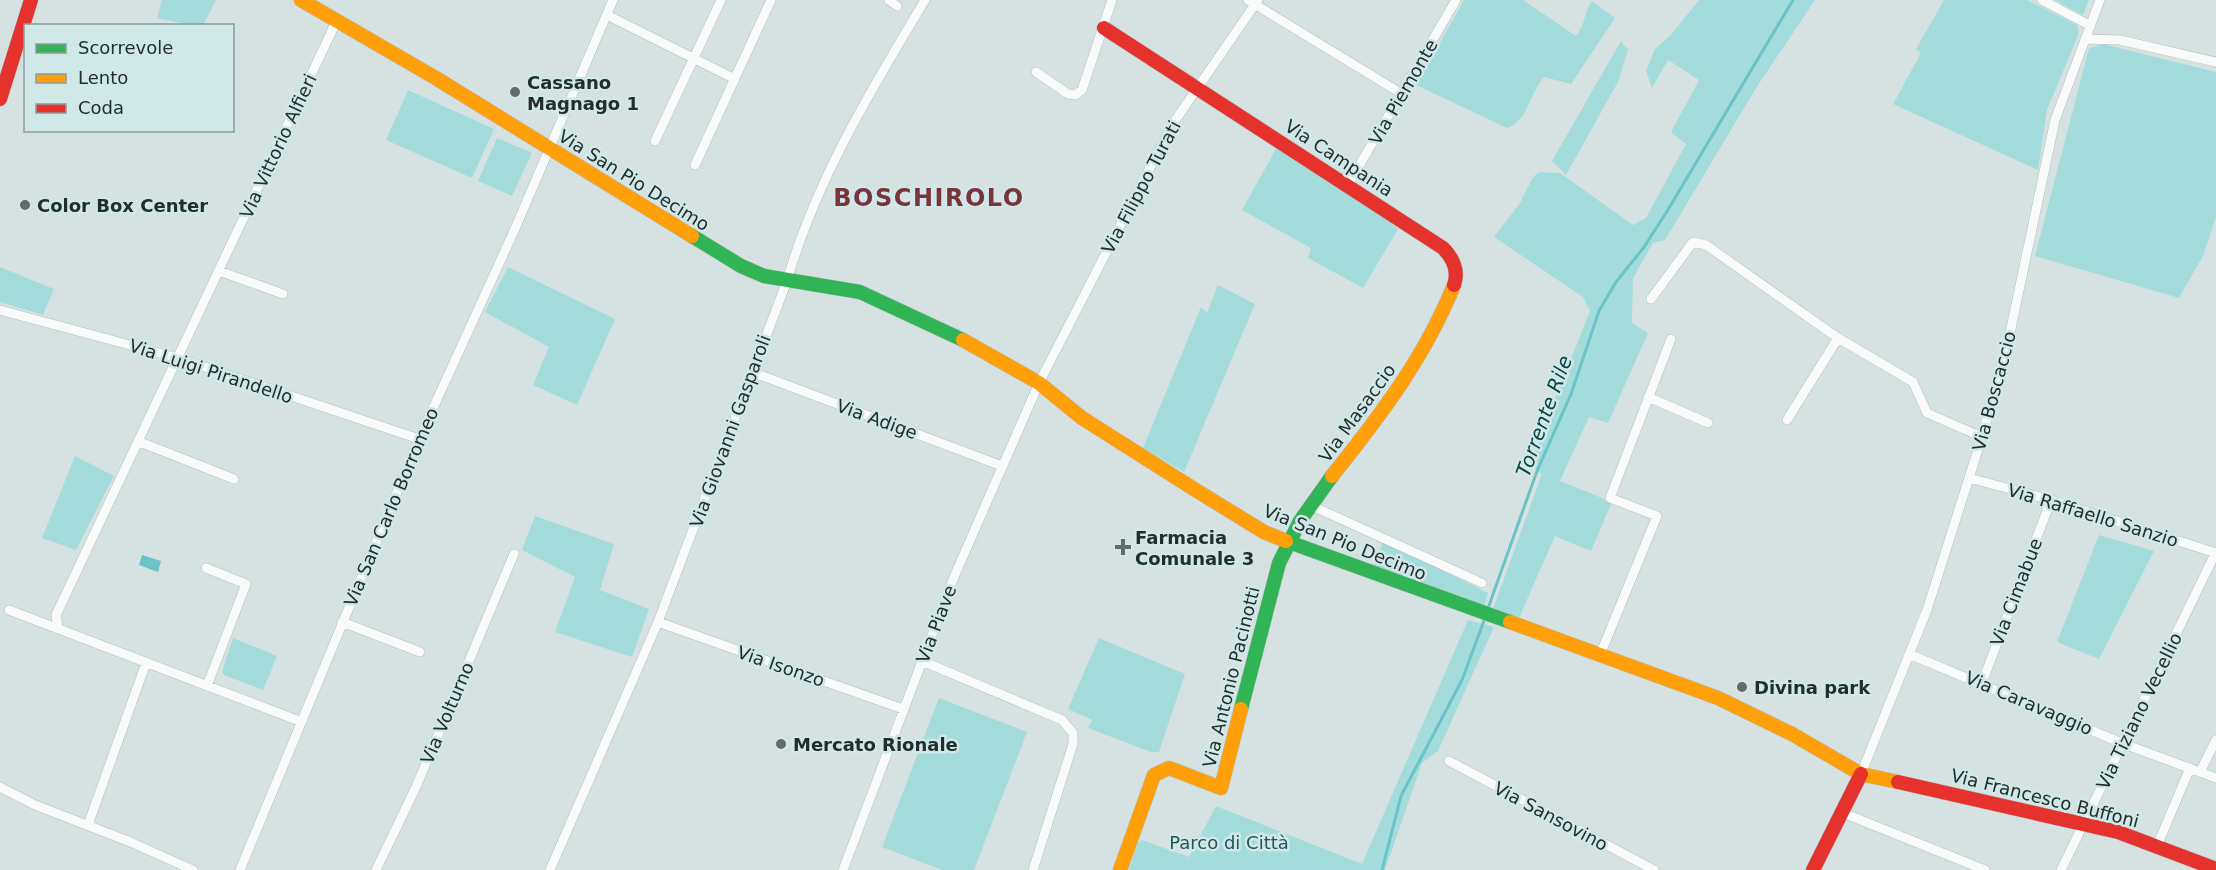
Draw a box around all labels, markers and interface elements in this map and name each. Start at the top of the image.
legend [24,24,234,132]
street label: Via Piemonte [1364,36,1442,148]
text: Scorrevole [78,37,173,58]
text: Lento [78,67,128,88]
street label: Via Vittorio Alfieri [235,70,321,222]
place label: Cassano Magnago 1 [527,72,639,114]
marker: Cassano Magnago 1 [508,85,522,99]
text: Coda [78,97,124,118]
street label: Via Campania [1281,115,1397,201]
street label: Via Filippo Turati [1097,117,1185,257]
street label: Via San Pio Decimo [555,125,713,235]
district label: BOSCHIROLO [833,184,1025,212]
place label: Color Box Center [37,195,208,216]
marker: Color Box Center [18,198,32,212]
street label: Via Boscaccio [1968,329,2020,453]
street label: Via Giovanni Gasparoli [685,332,775,530]
street label: Via Luigi Pirandello [127,335,295,407]
water label: Torrente Rile [1511,352,1577,480]
street label: Via Masaccio [1314,360,1400,466]
street label: Via Adige [834,395,920,443]
street label: Via San Carlo Borromeo [340,404,442,610]
street label: Via Raffaello Sanzio [2005,479,2181,551]
street label: Via San Pio Decimo [1260,500,1430,584]
place label: Farmacia Comunale 3 [1135,527,1254,569]
street label: Via Cimabue [1986,535,2046,649]
marker: Farmacia Comunale 3 [1116,540,1130,554]
street label: Via Piave [912,582,960,666]
street label: Via Antonio Pacinotti [1198,584,1264,770]
street label: Via Tiziano Vecellio [2092,629,2186,793]
street label: Via Isonzo [734,641,828,691]
street label: Via Volturno [416,659,478,767]
street label: Via Caravaggio [1962,667,2096,739]
place label: Divina park [1754,677,1871,698]
marker: Divina park [1735,680,1749,694]
place label: Mercato Rionale [793,734,958,755]
marker: Mercato Rionale [774,737,788,751]
street label: Via Francesco Buffoni [1949,764,2141,832]
street label: Via Sansovino [1490,777,1612,855]
park label: Parco di Città [1169,832,1289,853]

